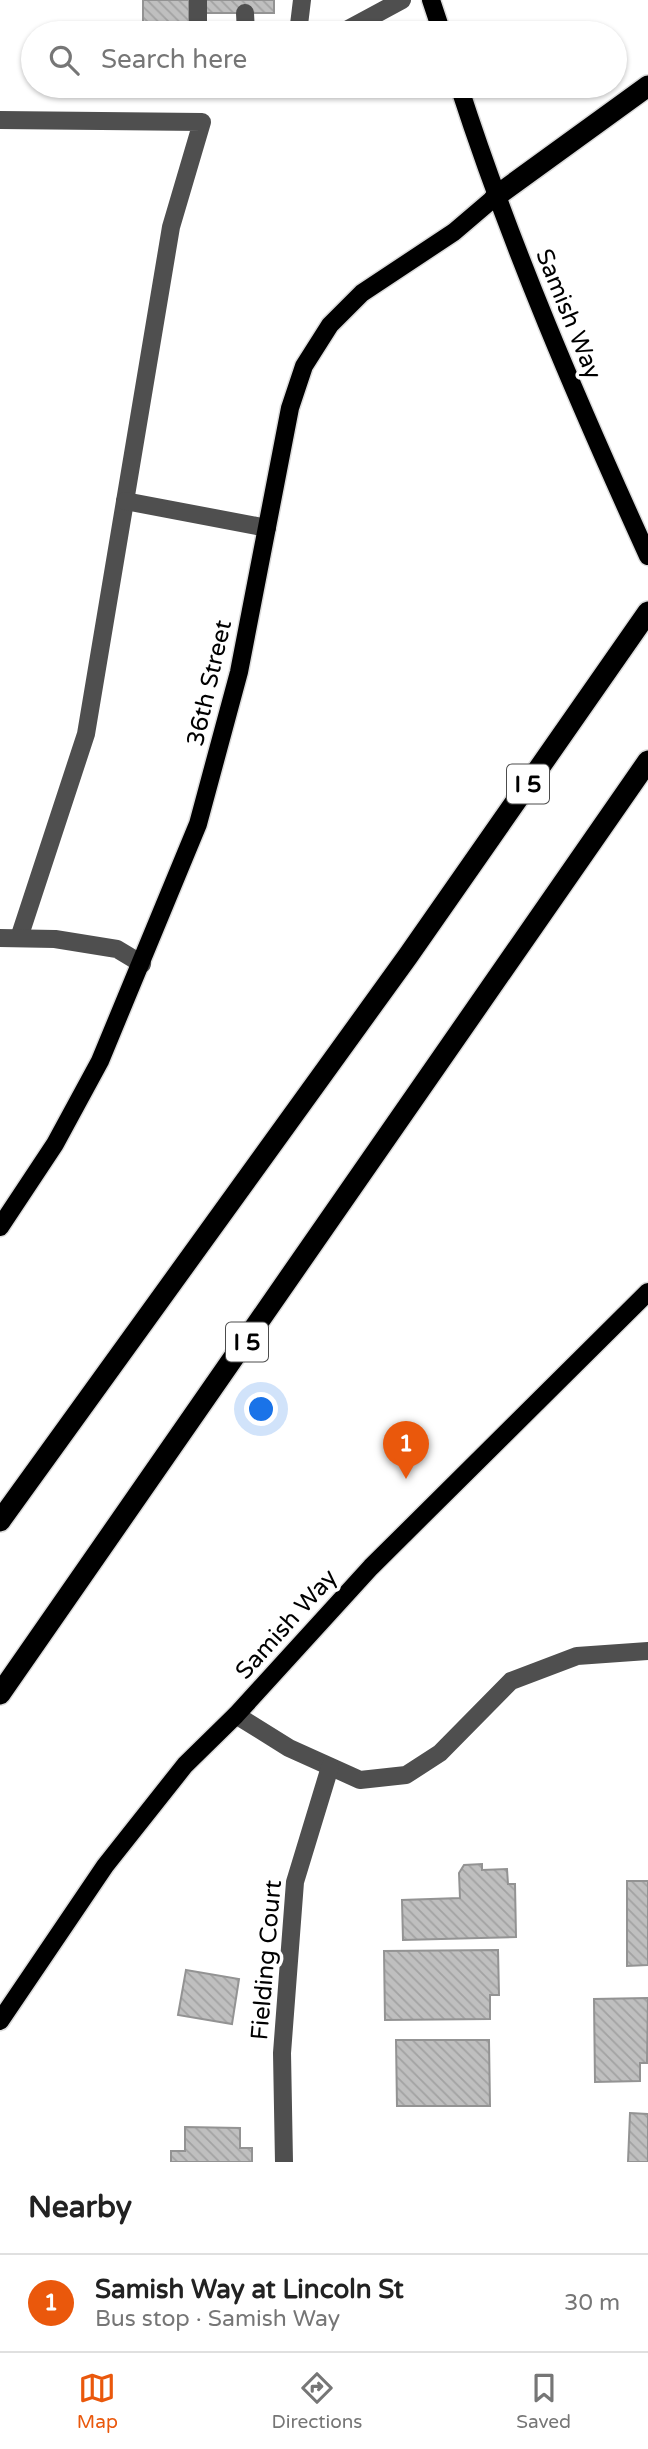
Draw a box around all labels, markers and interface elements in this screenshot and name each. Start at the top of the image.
search box [21,21,627,98]
icon: search [45,41,83,79]
text: Search here [101,44,247,75]
street label: Samish Way [529,245,608,384]
street label: 36th Street [181,617,238,749]
road number: I 5 [507,764,549,804]
road number: I 5 [226,1322,268,1362]
your location [244,1392,278,1426]
pin: 1 [383,1421,429,1479]
street label: Samish Way [229,1563,343,1685]
street label: Fielding Court [245,1879,288,2041]
text: Nearby [28,2189,132,2226]
text: Samish Way at Lincoln St [95,2274,404,2305]
text: 1 [44,2289,58,2317]
text: 30 m [564,2289,620,2317]
text: Bus stop · Samish Way [95,2305,340,2333]
tab: Map [77,2369,118,2433]
tab: Directions [272,2369,363,2433]
tab: Saved [516,2369,571,2433]

